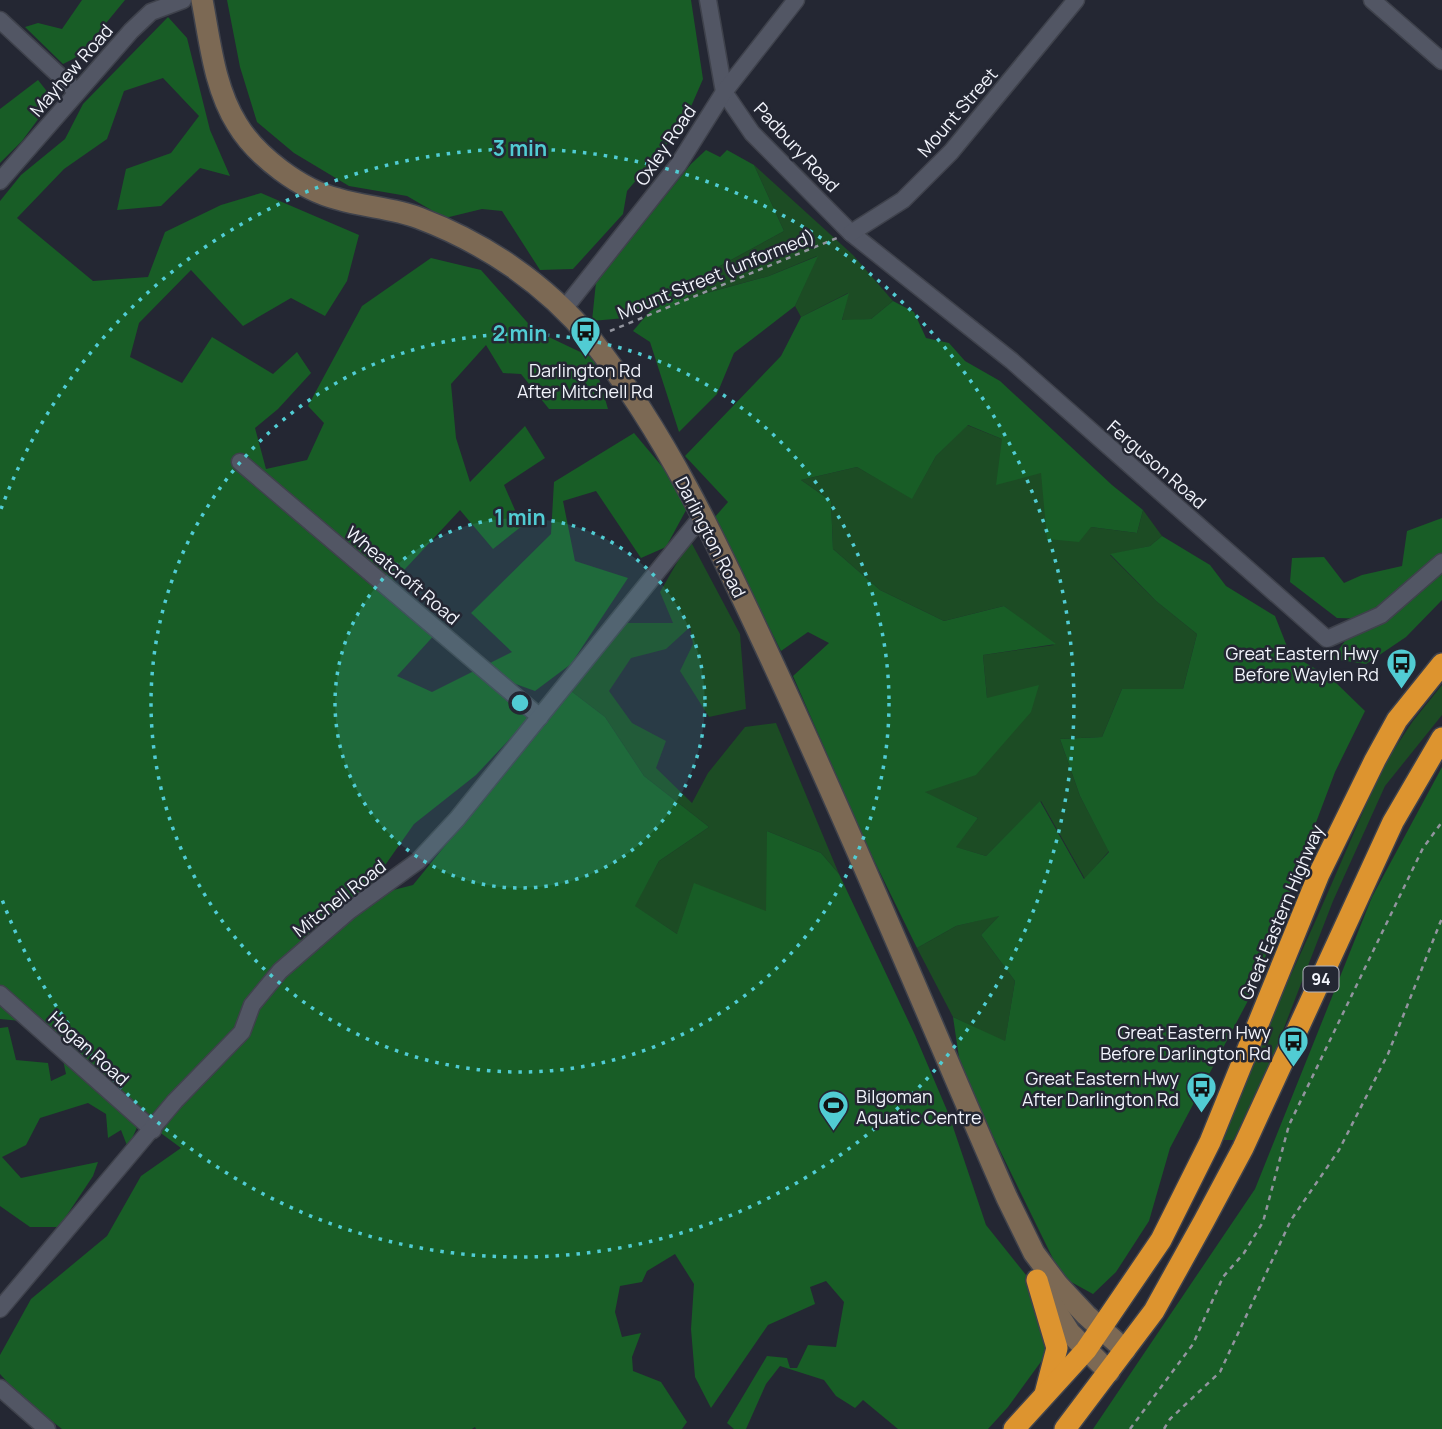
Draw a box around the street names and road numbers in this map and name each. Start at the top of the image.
street label: Mayhew Road [24,19,118,121]
street label: Mount Street [912,62,1002,162]
street label: Padbury Road [749,97,845,197]
street label: Oxley Road [629,100,701,190]
street label: Mount Street (unformed) [614,223,818,325]
street label: Ferguson Road [1102,414,1212,514]
street label: Darlington Road [670,472,752,602]
street label: Wheatcroft Road [341,520,465,630]
street label: Great Eastern Highway [1233,820,1329,1003]
street label: Mitchell Road [287,854,391,942]
road number: 94 [1304,967,1338,992]
street label: Hogan Road [44,1005,134,1091]

